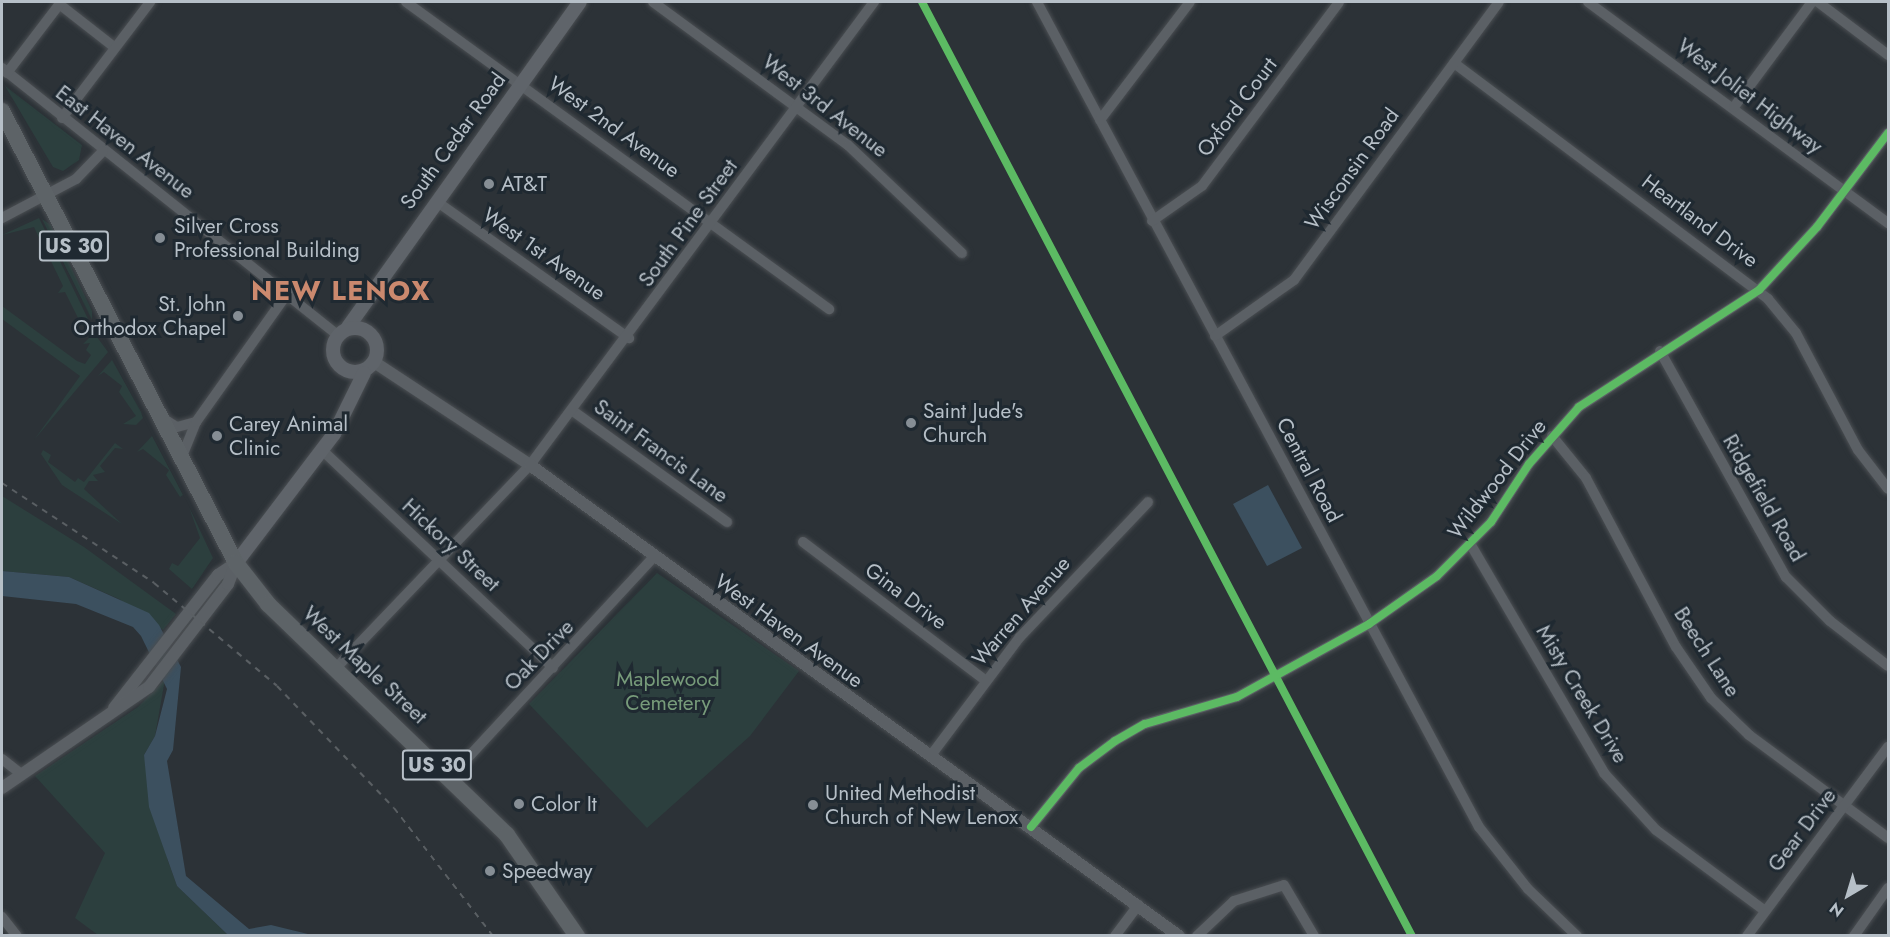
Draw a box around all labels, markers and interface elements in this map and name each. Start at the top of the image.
street label: West Joliet Highway [1672,33,1828,159]
street label: West 3rd Avenue [757,49,893,163]
street label: Oxford Court [1192,53,1282,161]
street label: South Cedar Road [395,68,511,214]
street label: West 2nd Avenue [543,71,685,183]
street label: East Haven Avenue [51,80,199,204]
street label: Wisconsin Road [1300,103,1404,235]
street label: South Pine Street [633,154,743,292]
street label: Heartland Drive [1637,169,1763,273]
place label: AT&T [501,171,547,197]
marker: AT&T [482,177,496,191]
street label: West 1st Avenue [478,202,610,306]
place label: Silver Cross Professional Building [174,213,360,263]
road number: US 30 [38,229,110,263]
marker: Silver Cross Professional Building [151,229,169,247]
district label: NEW LENOX [251,275,431,307]
place label: St. John Orthodox Chapel [73,291,226,341]
marker: St. John Orthodox Chapel [231,309,245,323]
street label: Saint Francis Lane [589,394,733,508]
place label: Saint Jude's Church [923,398,1023,448]
place label: Carey Animal Clinic [229,411,348,461]
street label: Central Road [1271,413,1347,527]
street label: Wildwood Drive [1442,414,1552,544]
marker: Saint Jude's Church [904,416,918,430]
marker: Carey Animal Clinic [210,429,224,443]
street label: Ridgefield Road [1717,430,1811,566]
street label: Hickory Street [397,493,505,597]
street label: Warren Avenue [967,551,1075,671]
street label: Gina Drive [860,557,952,635]
street label: West Haven Avenue [710,569,868,693]
street label: West Maple Street [298,601,432,729]
street label: Beech Lane [1669,602,1745,702]
street label: Oak Drive [499,614,579,696]
street label: Misty Creek Drive [1531,620,1633,768]
park label: Maplewood Cemetery [616,666,720,716]
road number: US 30 [401,748,473,782]
place label: United Methodist Church of New Lenox [825,780,1018,830]
street label: Gear Drive [1763,784,1841,876]
place label: Color It [531,791,597,817]
marker: Color It [512,797,526,811]
marker: United Methodist Church of New Lenox [806,798,820,812]
place label: Speedway [502,858,593,884]
marker: Speedway [483,864,497,878]
north arrow [1818,865,1878,925]
text: N [1825,897,1849,923]

